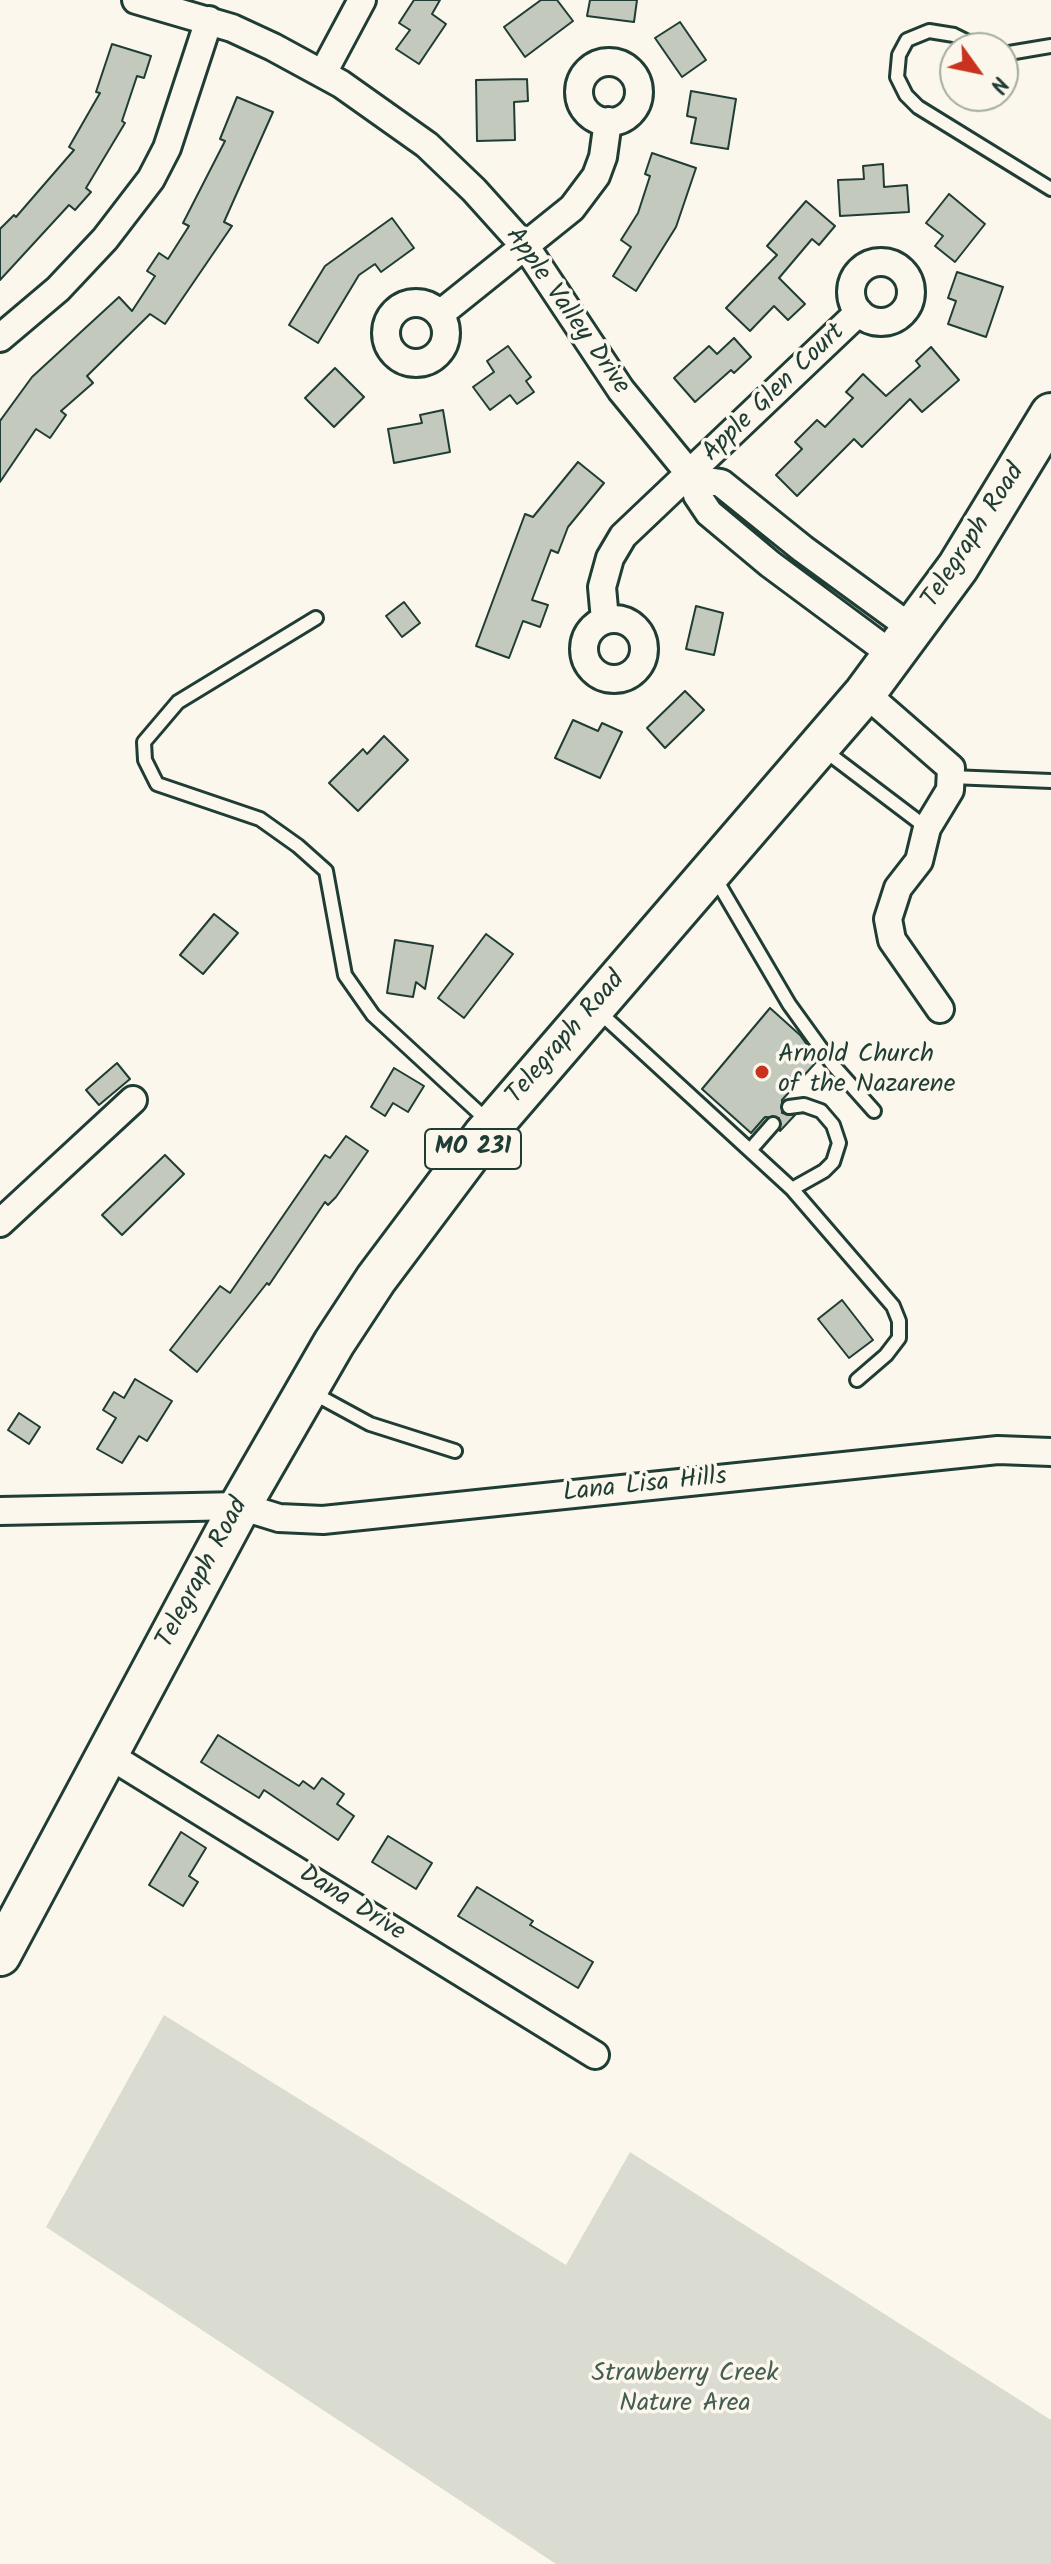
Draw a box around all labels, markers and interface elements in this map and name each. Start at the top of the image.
north arrow [939,32,1019,112]
text: N [979,69,1016,100]
street label: Apple Valley Drive [497,223,635,401]
street label: Apple Glen Court [697,318,853,470]
street label: Telegraph Road [917,459,1033,615]
street label: Telegraph Road [501,966,633,1112]
place label: Arnold Church of the Nazarene [778,1041,955,1102]
marker: Arnold Church of the Nazarene [753,1063,771,1081]
road number: MO 231 [425,1129,521,1169]
street label: Lana Lisa Hills [562,1463,728,1511]
street label: Telegraph Road [151,1494,257,1654]
street label: Dana Drive [292,1860,410,1950]
park label: Strawberry Creek Nature Area [591,2360,779,2422]

